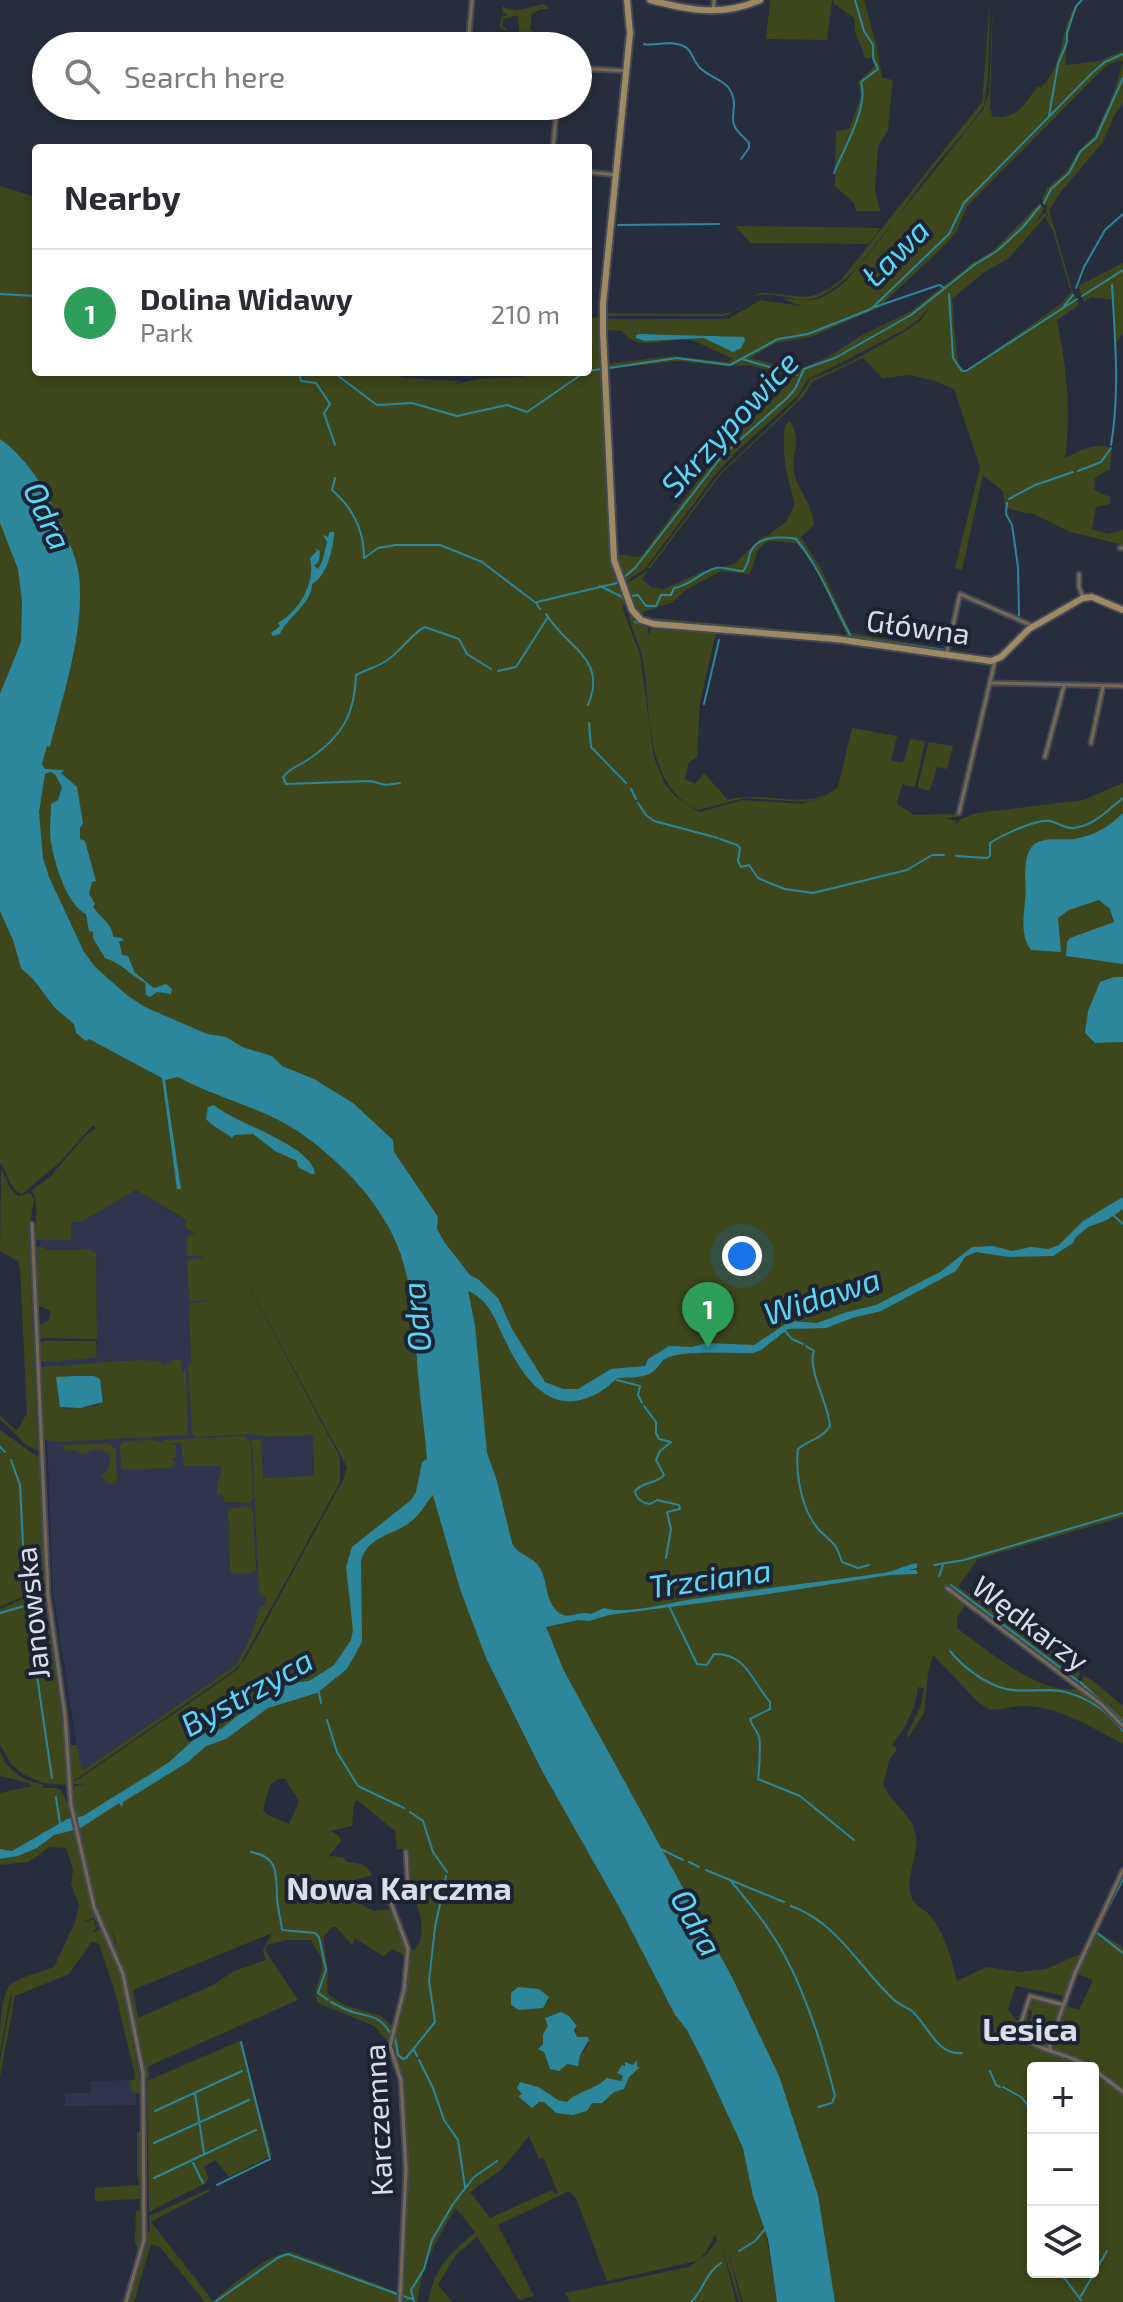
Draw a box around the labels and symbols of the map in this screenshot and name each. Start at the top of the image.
water label: Ława [853,210,936,293]
water label: Skrzypowice [652,342,806,504]
water label: Odra [17,475,81,555]
street label: Główna [864,601,972,651]
your location [722,1236,762,1276]
water label: Widawa [758,1258,884,1332]
water label: Odra [392,1280,438,1354]
pin: 1 [682,1282,734,1348]
street label: Janowska [6,1545,56,1681]
water label: Trzciana [646,1550,773,1604]
street label: Wędkarzy [966,1567,1097,1678]
water label: Bystrzyca [173,1639,319,1744]
district label: Nowa Karczma [286,1868,512,1906]
water label: Odra [664,1882,731,1962]
district label: Lesica [982,2009,1078,2047]
street label: Karczemna [355,2043,399,2197]

